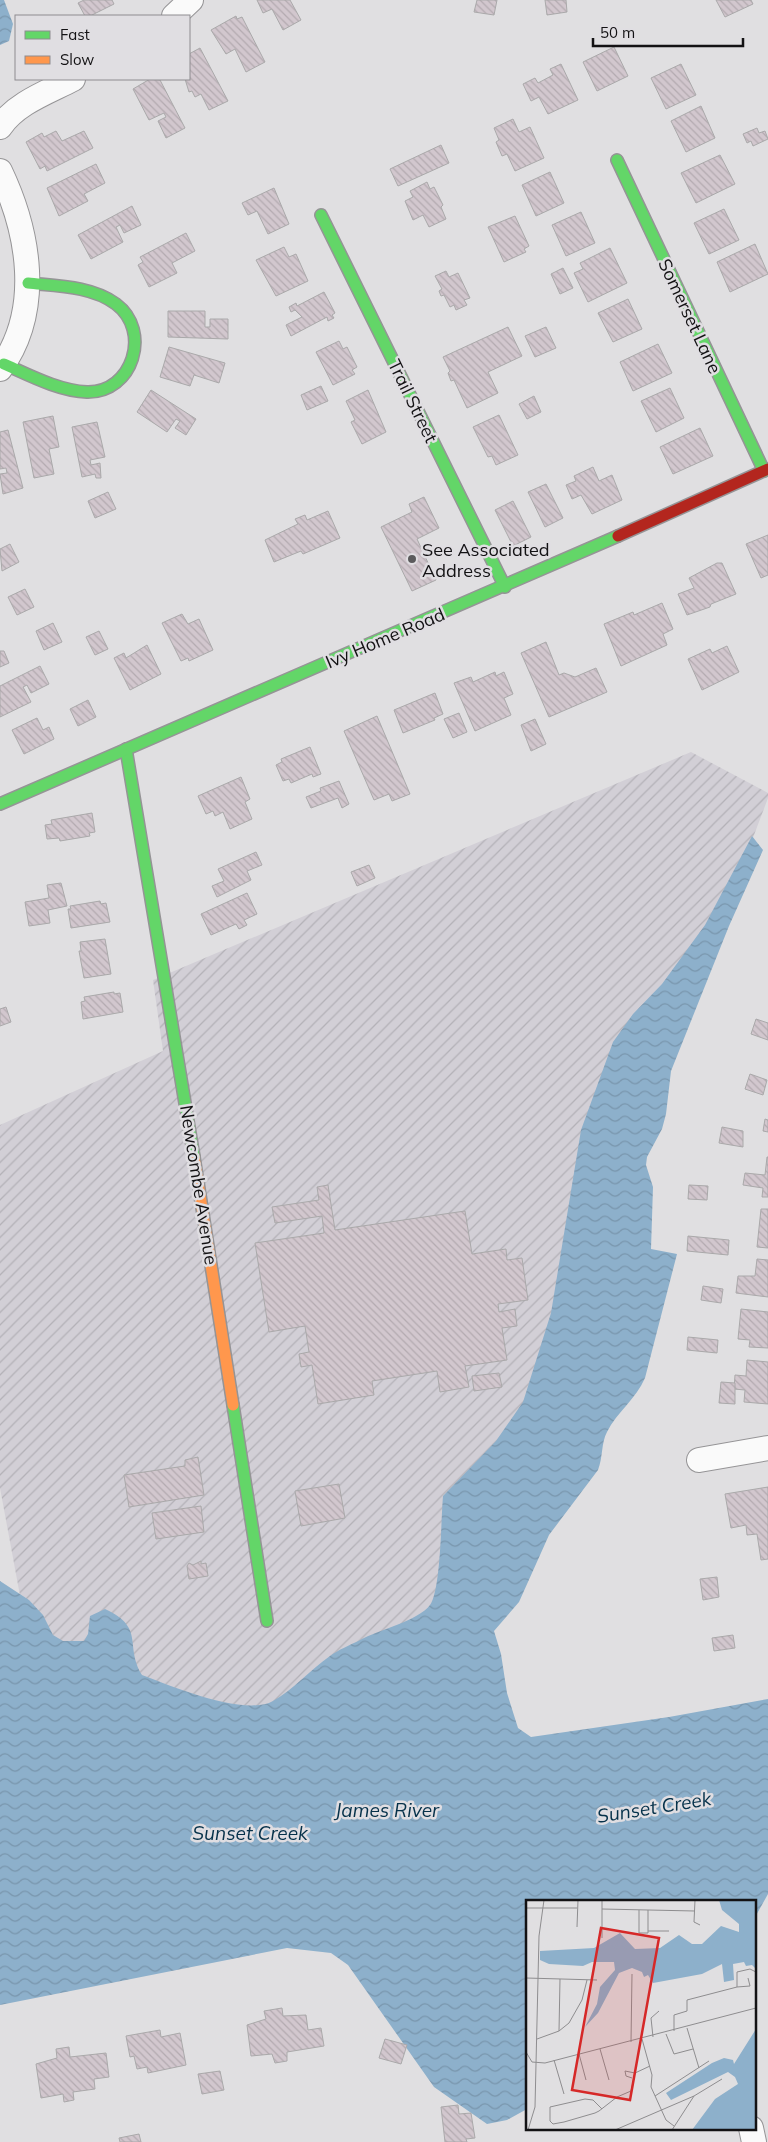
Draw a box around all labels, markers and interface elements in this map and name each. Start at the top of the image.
legend [15,15,190,80]
scale bar [593,15,743,47]
text: 50 m [600,23,635,42]
text: Fast [60,25,90,44]
text: Slow [60,50,94,69]
street label: Somerset Lane [653,255,727,377]
street label: Trail Street [383,356,443,446]
place label: See Associated Address [422,538,550,582]
marker: See Associated Address [406,553,418,565]
street label: Ivy Home Road [322,603,448,673]
street label: Newcombe Avenue [175,1103,223,1267]
water label: Sunset Creek [595,1786,714,1828]
water label: James River [333,1798,440,1822]
water label: Sunset Creek [192,1821,309,1845]
inset map [526,1900,756,2130]

